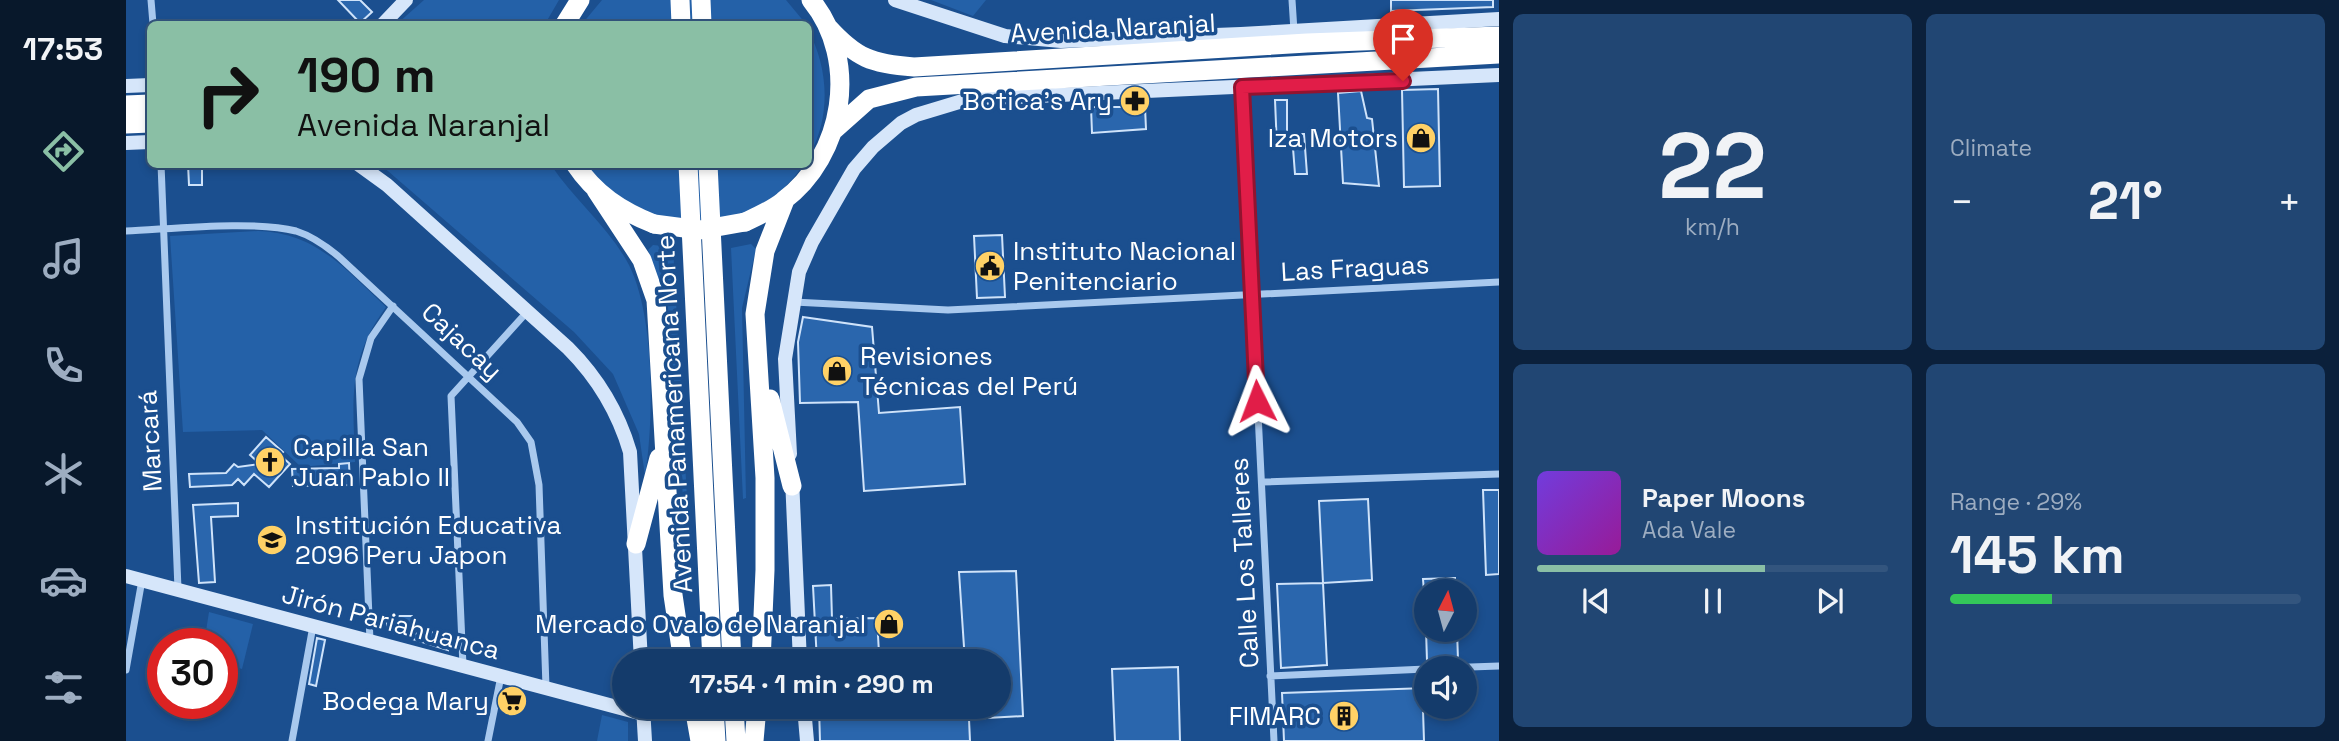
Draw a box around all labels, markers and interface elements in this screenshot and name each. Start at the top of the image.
street label: Avenida Naranjal [1009,6,1217,50]
pin [1373,9,1433,81]
icon: arrive [1384,20,1422,58]
text: 17:53 [23,29,103,69]
text: 190 m [297,44,435,106]
icon: right [182,49,273,140]
place label: Botica's Ary [963,84,1112,118]
pharmacy icon: Botica's Ary [1118,84,1152,118]
text: Avenida Naranjal [297,105,550,145]
text: 22 [1658,108,1767,225]
place label: Iza Motors [1268,121,1398,155]
shop icon: Iza Motors [1404,121,1438,155]
icon: directions [39,127,88,176]
text: Climate [1950,133,2032,163]
text: 21° [2088,168,2163,234]
text: − [1950,178,1974,226]
text: + [2277,178,2301,226]
text: km/h [1685,212,1740,242]
icon: music [39,234,88,283]
street label: Avenida Panamericana Norte [648,234,700,594]
place label: Instituto Nacional Penitenciario [1013,234,1236,298]
street label: Las Fraguas [1280,247,1430,289]
public building icon: Instituto Nacional Penitenciario [973,249,1007,283]
street label: Cajacay [414,295,510,387]
place label: Revisiones Técnicas del Perú [860,339,1078,403]
icon: phone [39,341,88,390]
shop icon: Revisiones Técnicas del Perú [820,354,854,388]
position arrow [1220,364,1294,438]
street label: Marcará [130,389,170,493]
place label: Capilla San Juan Pablo II [293,430,450,494]
church icon: Capilla San Juan Pablo II [253,445,287,479]
icon: climate [39,449,88,498]
street label: Calle Los Talleres [1222,457,1266,669]
text: Paper Moons [1642,481,1805,515]
text: Range · 29% [1950,487,2082,517]
place label: Institución Educativa 2096 Peru Japon [295,508,561,572]
text: Ada Vale [1642,515,1736,545]
text: 145 km [1950,522,2125,588]
school or university icon: Institución Educativa 2096 Peru Japon [255,523,289,557]
icon: car [39,556,88,605]
street label: Jirón Pariahuanca [278,577,504,667]
north arrow [1414,579,1477,642]
map controls [1414,579,1477,719]
icon: previous [1577,582,1615,620]
icon: pause [1694,582,1732,620]
icon: next [1811,582,1849,620]
place label: Mercado Ovalo de Naranjal [535,607,866,641]
shop icon: Mercado Ovalo de Naranjal [872,607,906,641]
speed limit sign: 30 [147,628,238,719]
button: sound [1414,656,1477,719]
icon: filters [39,663,88,712]
text: 17:54 · 1 min · 290 m [689,667,934,701]
place label: Bodega Mary [322,684,489,718]
supermarket icon: Bodega Mary [495,684,529,718]
place label: FIMARC [1229,699,1321,733]
building icon: FIMARC [1327,699,1361,733]

